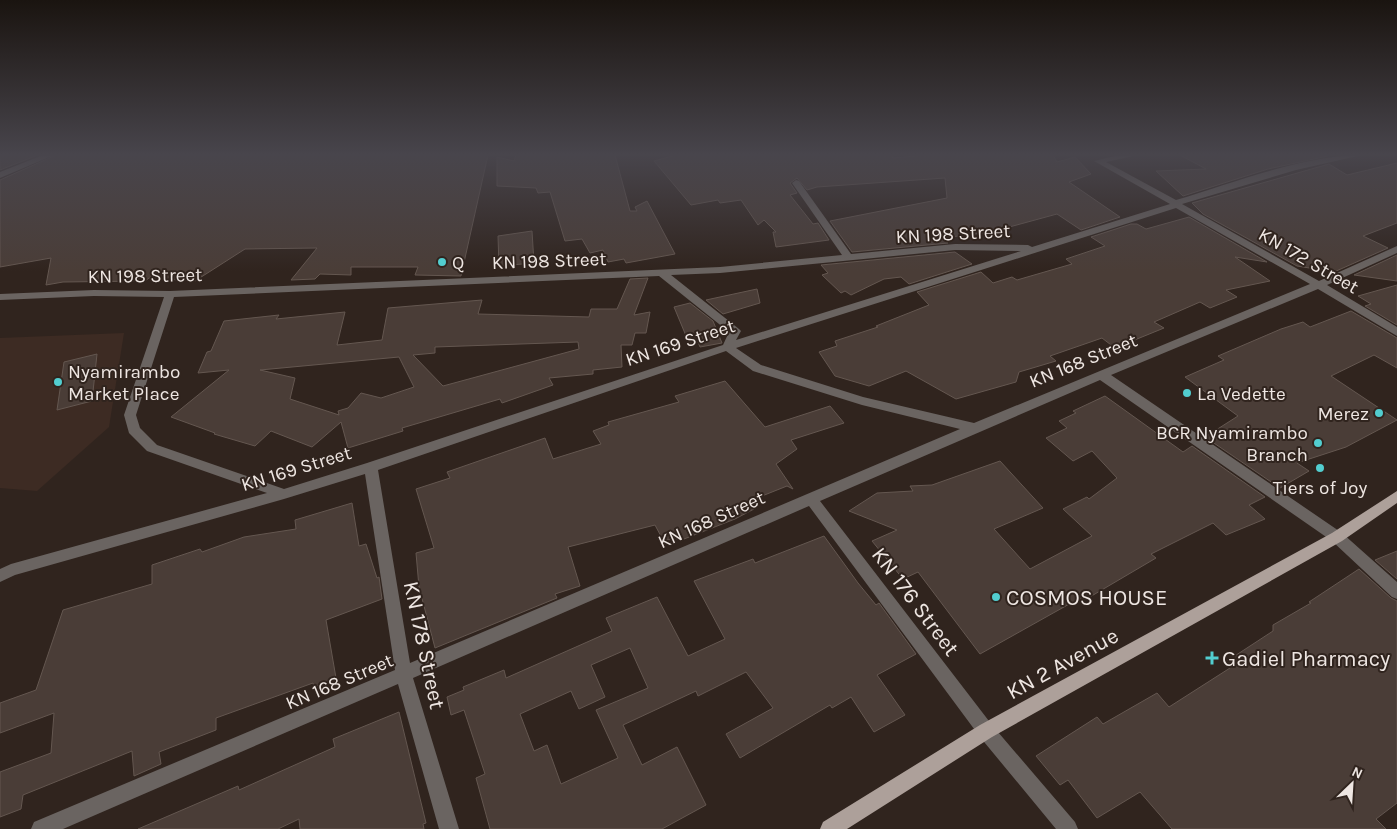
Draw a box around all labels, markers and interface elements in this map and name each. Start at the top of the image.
street label: KN 198 Street [895,220,1011,248]
street label: KN 172 Street [1255,223,1362,298]
street label: KN 198 Street [491,248,607,274]
place label: Q [452,252,464,274]
marker: Q [436,256,448,268]
street label: KN 198 Street [87,264,203,288]
street label: KN 169 Street [623,315,738,371]
street label: KN 168 Street [1026,329,1141,393]
place label: Nyamirambo Market Place [68,361,180,405]
marker: Nyamirambo Market Place [52,376,64,388]
place label: La Vedette [1197,383,1286,405]
marker: La Vedette [1181,387,1193,399]
place label: Merez [1318,403,1369,425]
marker: Merez [1373,407,1385,419]
place label: BCR Nyamirambo Branch [1156,422,1308,466]
marker: BCR Nyamirambo Branch [1312,437,1324,449]
street label: KN 169 Street [239,442,354,496]
marker: Tiers of Joy [1314,462,1326,474]
place label: Tiers of Joy [1273,477,1367,499]
street label: KN 168 Street [655,487,768,553]
street label: KN 176 Street [866,542,965,661]
street label: KN 178 Street [398,579,450,712]
place label: COSMOS HOUSE [1006,585,1167,611]
marker: COSMOS HOUSE [990,591,1002,603]
street label: KN 2 Avenue [1002,622,1123,705]
place label: Gadiel Pharmacy [1222,646,1390,672]
street label: KN 168 Street [282,649,396,714]
marker: Gadiel Pharmacy [1206,652,1218,664]
north arrow [1327,759,1377,809]
text: N [1349,763,1365,782]

